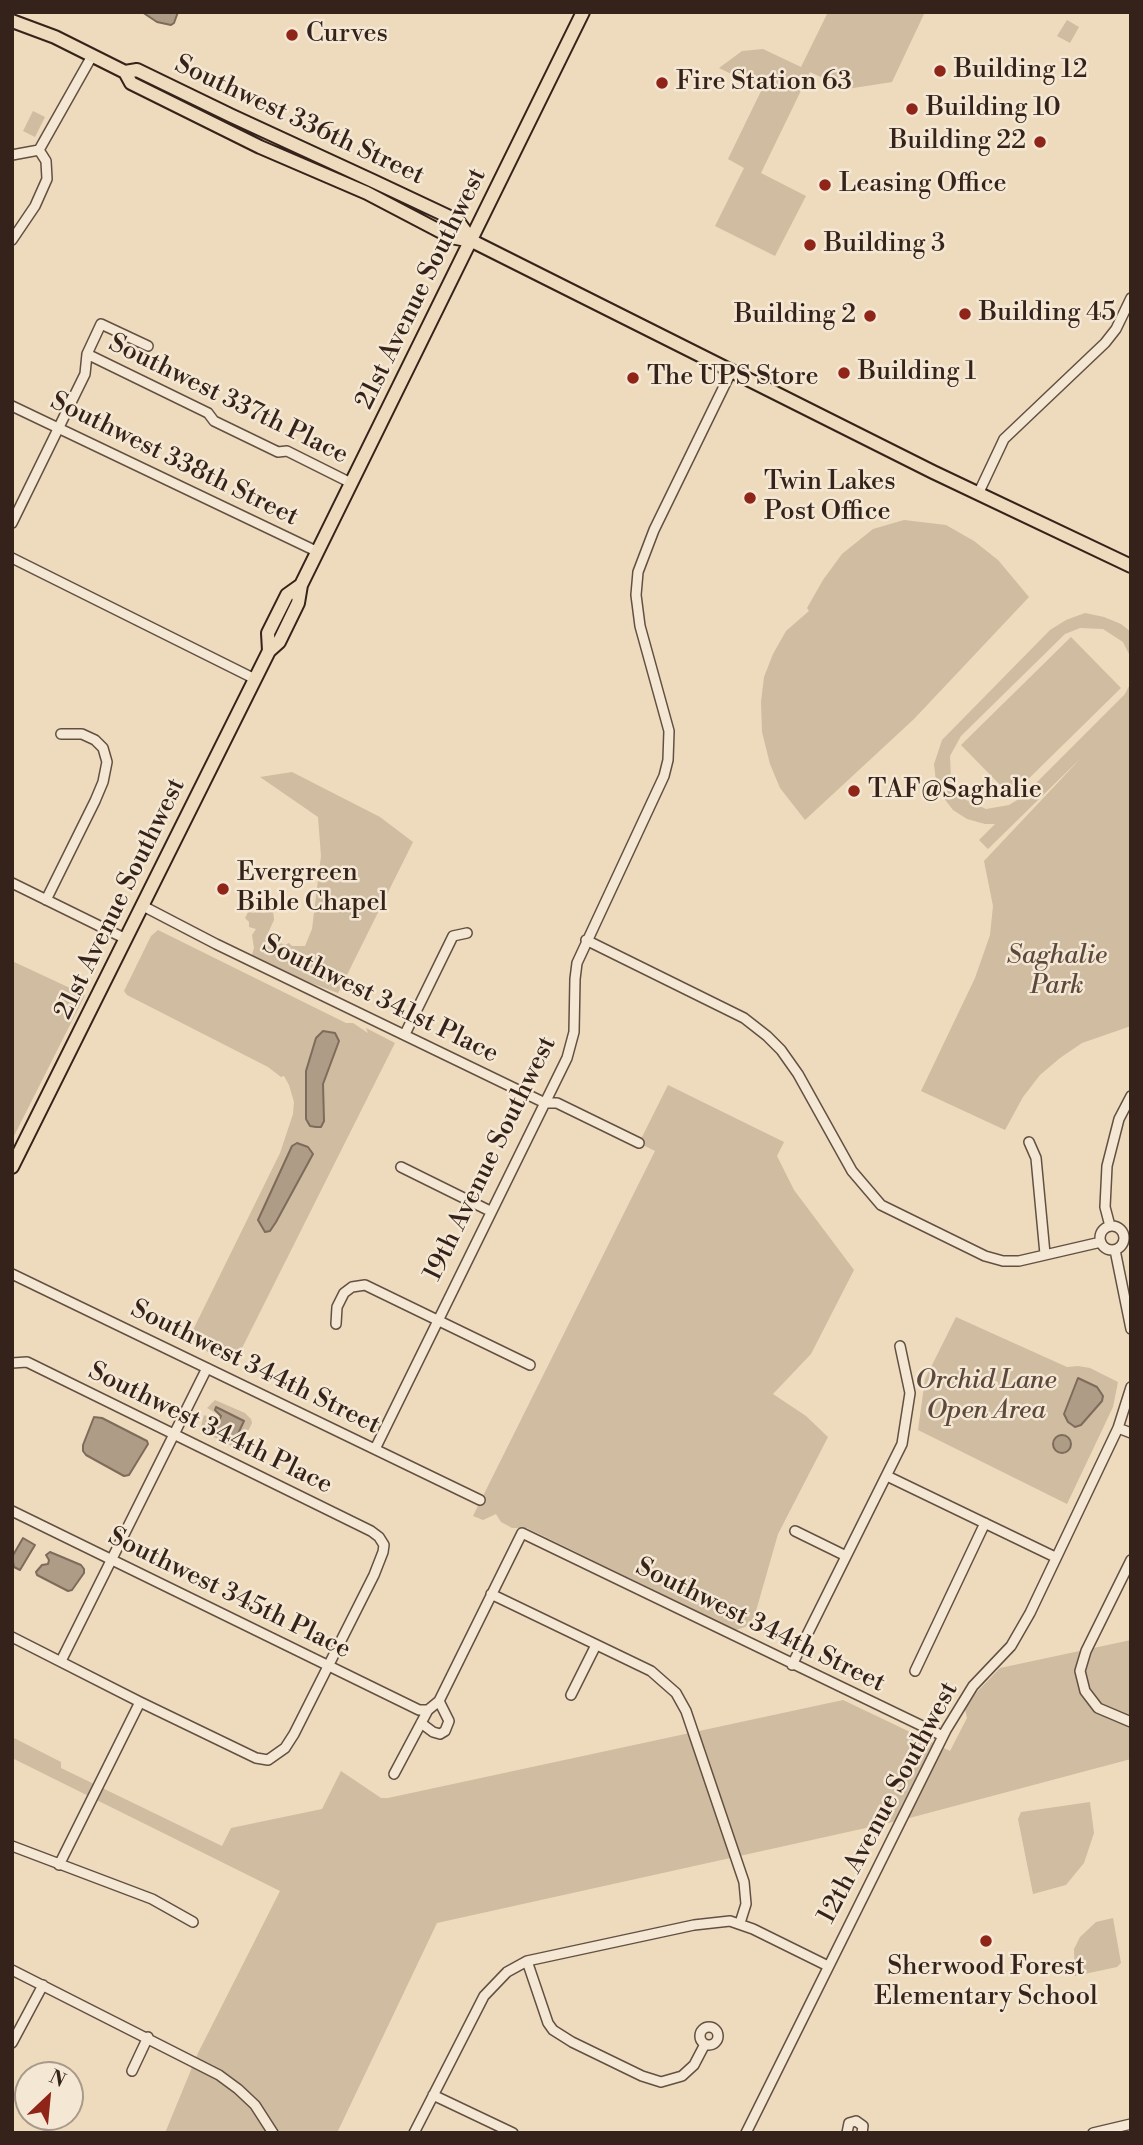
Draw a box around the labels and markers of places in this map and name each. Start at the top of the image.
place label: Curves [306,19,388,51]
marker: Curves [284,27,300,43]
place label: Building 12 [954,55,1088,87]
marker: Building 12 [932,63,948,79]
place label: Fire Station 63 [676,67,852,99]
marker: Fire Station 63 [654,75,670,91]
place label: Building 10 [926,93,1061,125]
marker: Building 10 [904,101,920,117]
place label: Building 22 [889,126,1026,158]
marker: Building 22 [1032,134,1048,150]
place label: Leasing Office [839,169,1007,201]
marker: Leasing Office [817,177,833,193]
place label: Building 3 [824,229,945,261]
marker: Building 3 [802,237,818,253]
place label: Building 45 [979,298,1116,330]
place label: Building 2 [734,300,856,332]
marker: Building 45 [957,306,973,322]
marker: Building 2 [862,308,878,324]
place label: Building 1 [858,357,976,389]
place label: The UPS Store [647,362,819,394]
marker: Building 1 [836,365,852,381]
marker: The UPS Store [625,370,641,386]
place label: Twin Lakes Post Office [764,467,896,528]
marker: Twin Lakes Post Office [742,490,758,506]
place label: TAF@Saghalie [868,775,1042,807]
marker: TAF@Saghalie [846,783,862,799]
place label: Evergreen Bible Chapel [237,858,387,920]
marker: Evergreen Bible Chapel [215,881,231,897]
marker: Sherwood Forest Elementary School [978,1933,994,1949]
place label: Sherwood Forest Elementary School [874,1952,1098,2014]

